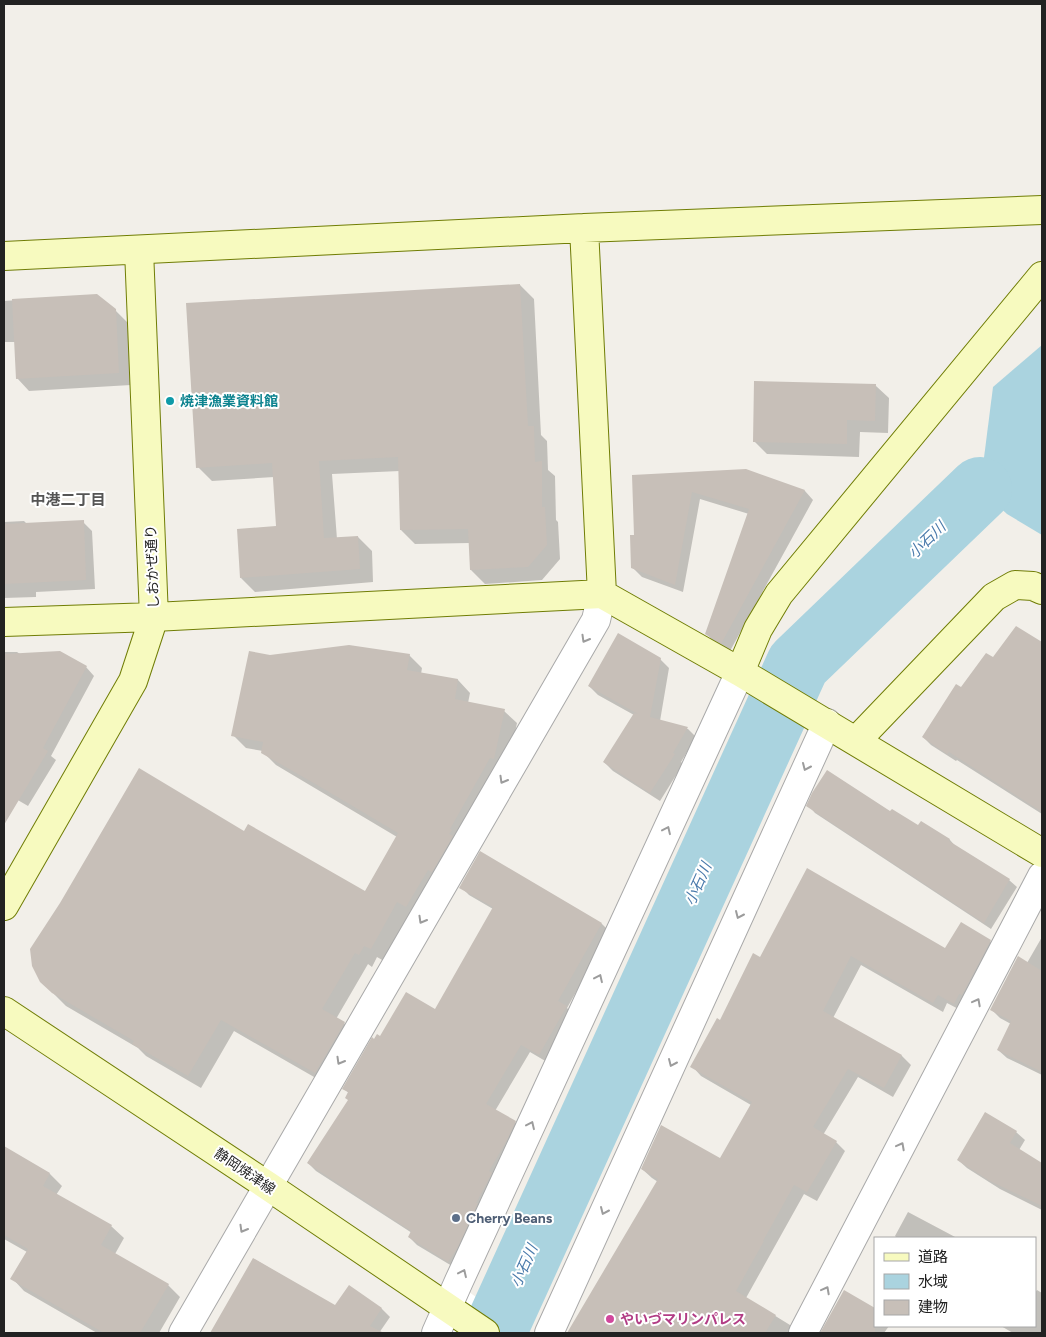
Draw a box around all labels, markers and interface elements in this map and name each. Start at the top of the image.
place label: 焼津漁業資料館 [180,393,278,410]
marker: 焼津漁業資料館 [164,395,176,407]
district label: 中港二丁目 [30,491,106,509]
water label: 小石川 [905,517,951,562]
street label: しおかぜ通り [143,525,162,609]
one-way arrow [581,634,591,643]
one-way arrow [802,762,813,771]
one-way arrow [500,774,510,783]
one-way arrow [661,826,672,835]
water label: 小石川 [681,858,716,908]
one-way arrow [735,910,745,919]
one-way arrow [418,915,428,924]
one-way arrow [593,974,603,983]
one-way arrow [971,998,981,1007]
one-way arrow [337,1055,347,1064]
one-way arrow [667,1058,678,1067]
one-way arrow [525,1121,535,1130]
one-way arrow [895,1142,905,1151]
street label: 静岡焼津線 [211,1145,278,1198]
one-way arrow [600,1206,611,1215]
place label: Cherry Beans [466,1210,553,1227]
marker: Cherry Beans [450,1212,462,1224]
one-way arrow [240,1223,250,1232]
legend [874,1237,1036,1327]
water label: 小石川 [507,1240,542,1290]
text: 道路 [918,1248,948,1266]
one-way arrow [456,1269,467,1278]
text: 水域 [918,1273,948,1291]
one-way arrow [820,1286,830,1295]
text: 建物 [918,1298,948,1316]
place label: やいづマリンパレス [620,1311,746,1328]
marker: やいづマリンパレス [604,1313,616,1325]

